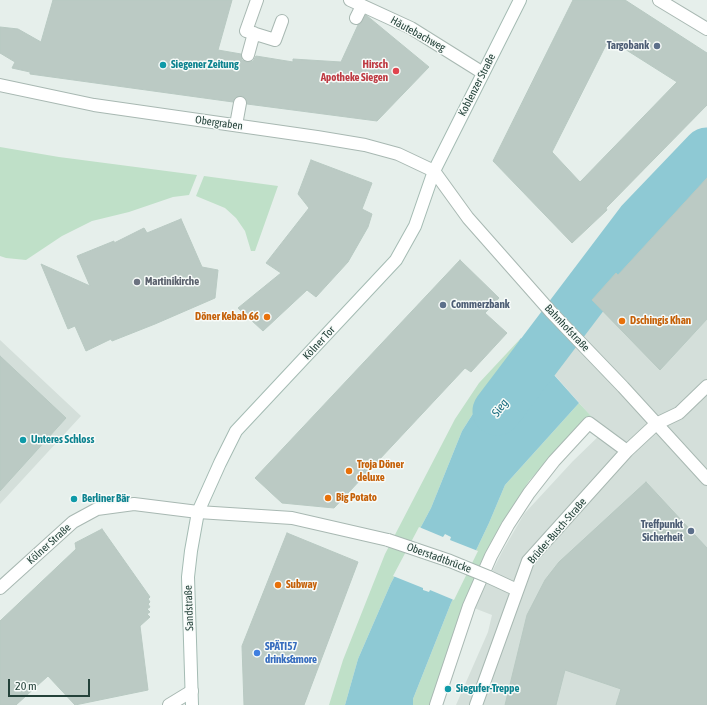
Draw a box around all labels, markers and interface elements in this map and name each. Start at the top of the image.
street label: Häutebachweg [388,13,448,55]
place label: Targobank [607,39,649,53]
marker: Targobank [652,41,662,51]
street label: Koblenzer Straße [456,52,498,118]
place label: Siegener Zeitung [171,58,239,72]
place label: Hirsch Apotheke Siegen [321,58,388,84]
marker: Siegener Zeitung [158,60,168,70]
marker: Hirsch Apotheke Siegen [391,66,401,76]
street label: Obergraben [194,113,244,133]
place label: Martinikirche [145,275,199,289]
marker: Martinikirche [132,277,142,287]
place label: Commerzbank [451,298,510,312]
marker: Commerzbank [438,300,448,310]
street label: Bahnhofstraße [542,302,592,354]
place label: Döner Kebab 66 [195,310,259,324]
marker: Döner Kebab 66 [262,312,272,322]
place label: Dschingis Khan [630,314,691,328]
marker: Dschingis Khan [617,316,627,326]
street label: Kölner Tor [300,324,338,362]
water label: Sieg [489,396,511,420]
place label: Unteres Schloss [31,433,94,447]
marker: Unteres Schloss [18,435,28,445]
place label: Troja Döner deluxe [357,458,404,484]
marker: Troja Döner deluxe [344,466,354,476]
place label: Big Potato [336,491,377,505]
place label: Berliner Bär [82,492,130,506]
marker: Big Potato [323,493,333,503]
marker: Berliner Bär [69,494,79,504]
street label: Brüder-Busch-Straße [525,495,589,567]
place label: Treffpunkt Sicherheit [641,518,683,544]
street label: Kölner Straße [24,521,74,567]
marker: Treffpunkt Sicherheit [686,526,696,536]
street label: Oberstadtbrücke [405,540,473,576]
place label: Subway [286,578,317,592]
marker: Subway [273,580,283,590]
street label: Sandstraße [182,585,196,631]
place label: SPÄTI57 drinks&more [265,640,317,666]
marker: SPÄTI57 drinks&more [252,648,262,658]
scale bar [10,671,92,697]
text: 20 m [15,679,37,693]
place label: Siegufer-Treppe [456,682,519,696]
marker: Siegufer-Treppe [443,684,453,694]

